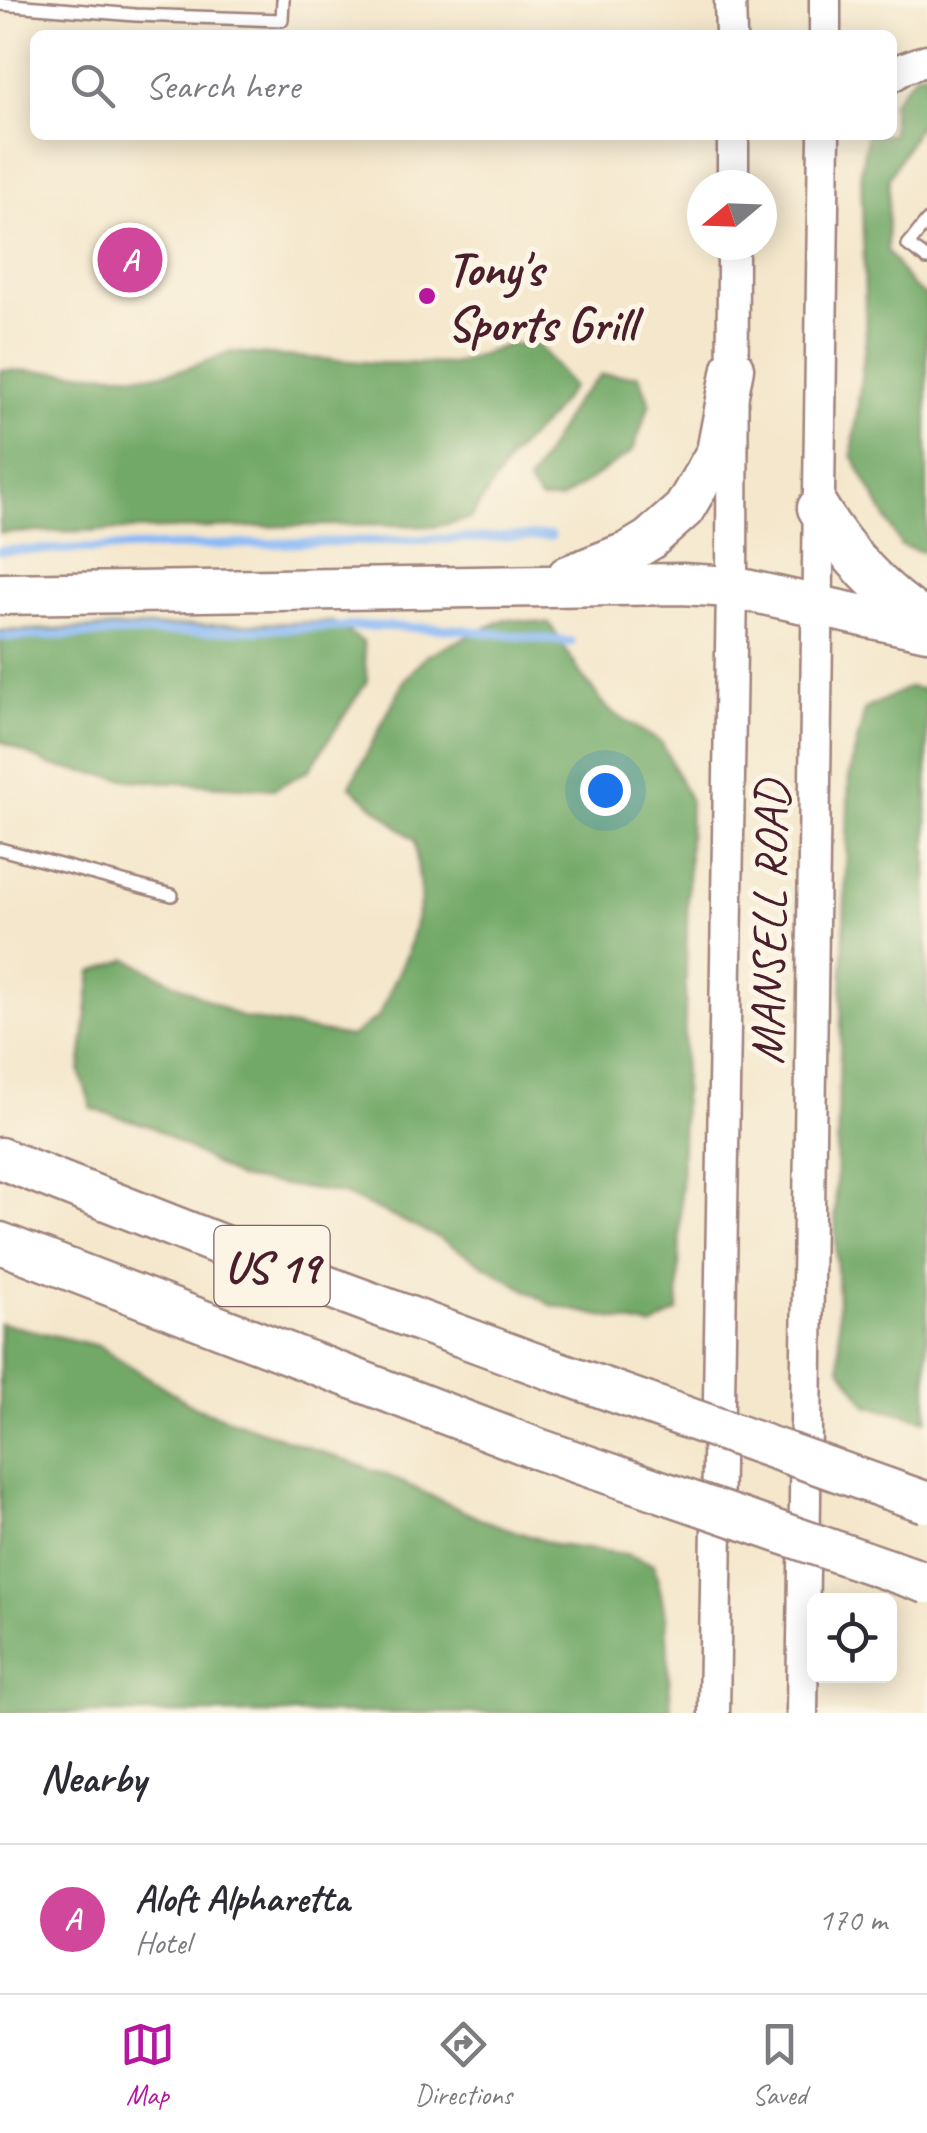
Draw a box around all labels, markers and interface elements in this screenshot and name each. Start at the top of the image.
search box [30,30,897,140]
icon: search [65,58,120,113]
text: Search here [145,62,300,109]
north arrow [687,170,777,260]
pin: A [98,222,162,298]
place label: Tony's Sports Grill [447,239,645,354]
marker: Tony's Sports Grill [416,285,438,307]
your location [580,765,631,816]
street label: MANSELL ROAD [737,777,802,1065]
road number: US 19 [214,1226,330,1306]
map controls [807,1593,897,1683]
button: locate [807,1593,897,1683]
text: Nearby [40,1752,146,1805]
text: Aloft Alpharetta [135,1875,349,1922]
text: A [64,1899,81,1940]
text: 170 m [818,1899,887,1940]
text: Hotel [135,1922,191,1963]
tab: Map [120,2017,175,2112]
tab: Directions [415,2017,512,2112]
tab: Saved [752,2017,807,2112]

